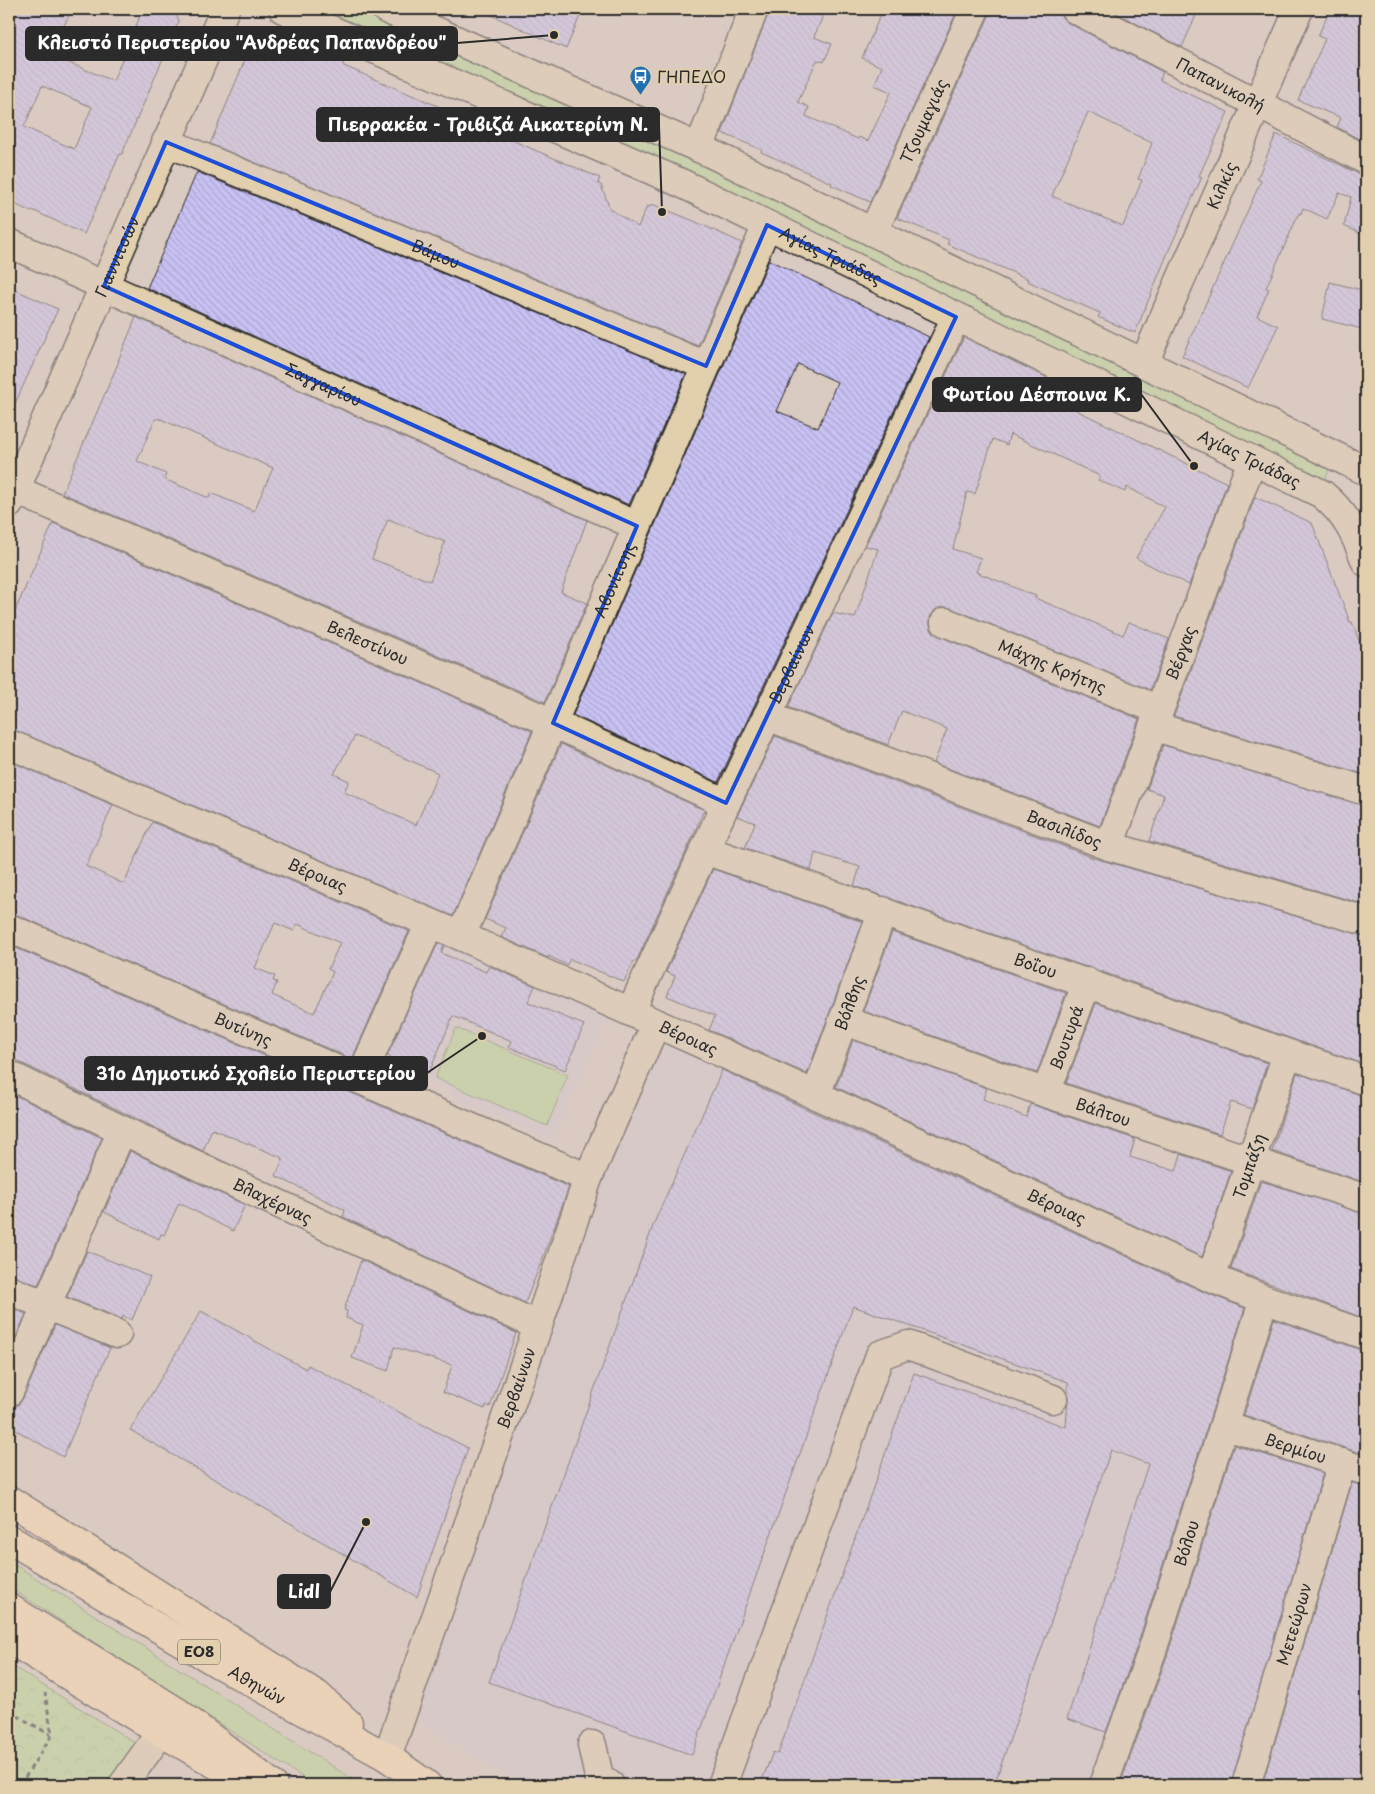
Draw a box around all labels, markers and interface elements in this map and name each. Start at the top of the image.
callout: Κλειστό Περιστερίου "Ανδρέας Παπανδρέου" [26,27,457,60]
text: Κλειστό Περιστερίου "Ανδρέας Παπανδρέου" [38,28,446,55]
street label: Παπανικολή [1172,51,1270,117]
place label: ΓΗΠΕΔΟ [657,64,726,88]
bus stop icon: ΓΗΠΕΔΟ [629,65,653,96]
street label: Τζουμαγιάς [893,74,953,167]
callout: Πιερρακέα - Τριβιζά Αικατερίνη Ν. [317,108,659,141]
text: Πιερρακέα - Τριβιζά Αικατερίνη Ν. [328,110,648,137]
street label: Κιλκίς [1200,157,1242,212]
street label: Γιαννιτσών [88,212,144,300]
street label: Αγίας Τριάδας [776,220,887,290]
street label: Βάμου [408,232,464,274]
street label: Σαγγαρίου [282,356,366,411]
callout: Φωτίου Δέσποινα Κ. [933,378,1141,411]
text: Φωτίου Δέσποινα Κ. [943,380,1131,407]
street label: Αγίας Τριάδας [1194,423,1305,493]
street label: Αβονίτσης [587,537,640,621]
street label: Βελεστίνου [324,613,413,670]
street label: Βερβαίνων [762,620,820,708]
street label: Βέργας [1159,622,1201,683]
street label: Μάχης Κρήτης [995,632,1110,698]
street label: Βασιλίδος [1024,803,1106,853]
street label: Βέροιας [284,851,351,897]
street label: Βοΐου [1011,946,1061,983]
street label: Βόλβης [828,972,870,1034]
street label: Βουτυρά [1043,1001,1089,1073]
street label: Βυτίνης [211,1005,276,1051]
street label: Βέροιας [655,1013,722,1061]
callout: 31ο Δημοτικό Σχολείο Περιστερίου [85,1057,427,1090]
text: 31ο Δημοτικό Σχολείο Περιστερίου [96,1059,416,1086]
street label: Βάλτου [1073,1091,1134,1131]
street label: Τομπάζη [1226,1130,1270,1202]
street label: Βλαχέρνας [229,1171,317,1229]
street label: Βέροιας [1023,1181,1090,1229]
street label: Βερβαίνων [490,1343,541,1432]
street label: Βερμίου [1261,1426,1330,1468]
street label: Βόλου [1167,1517,1204,1569]
callout: Lidl [278,1575,330,1608]
text: Lidl [288,1577,320,1604]
street label: Μετεώρων [1269,1580,1317,1668]
road number: ΕΟ8 [178,1640,220,1664]
street label: Αθηνών [224,1659,291,1710]

